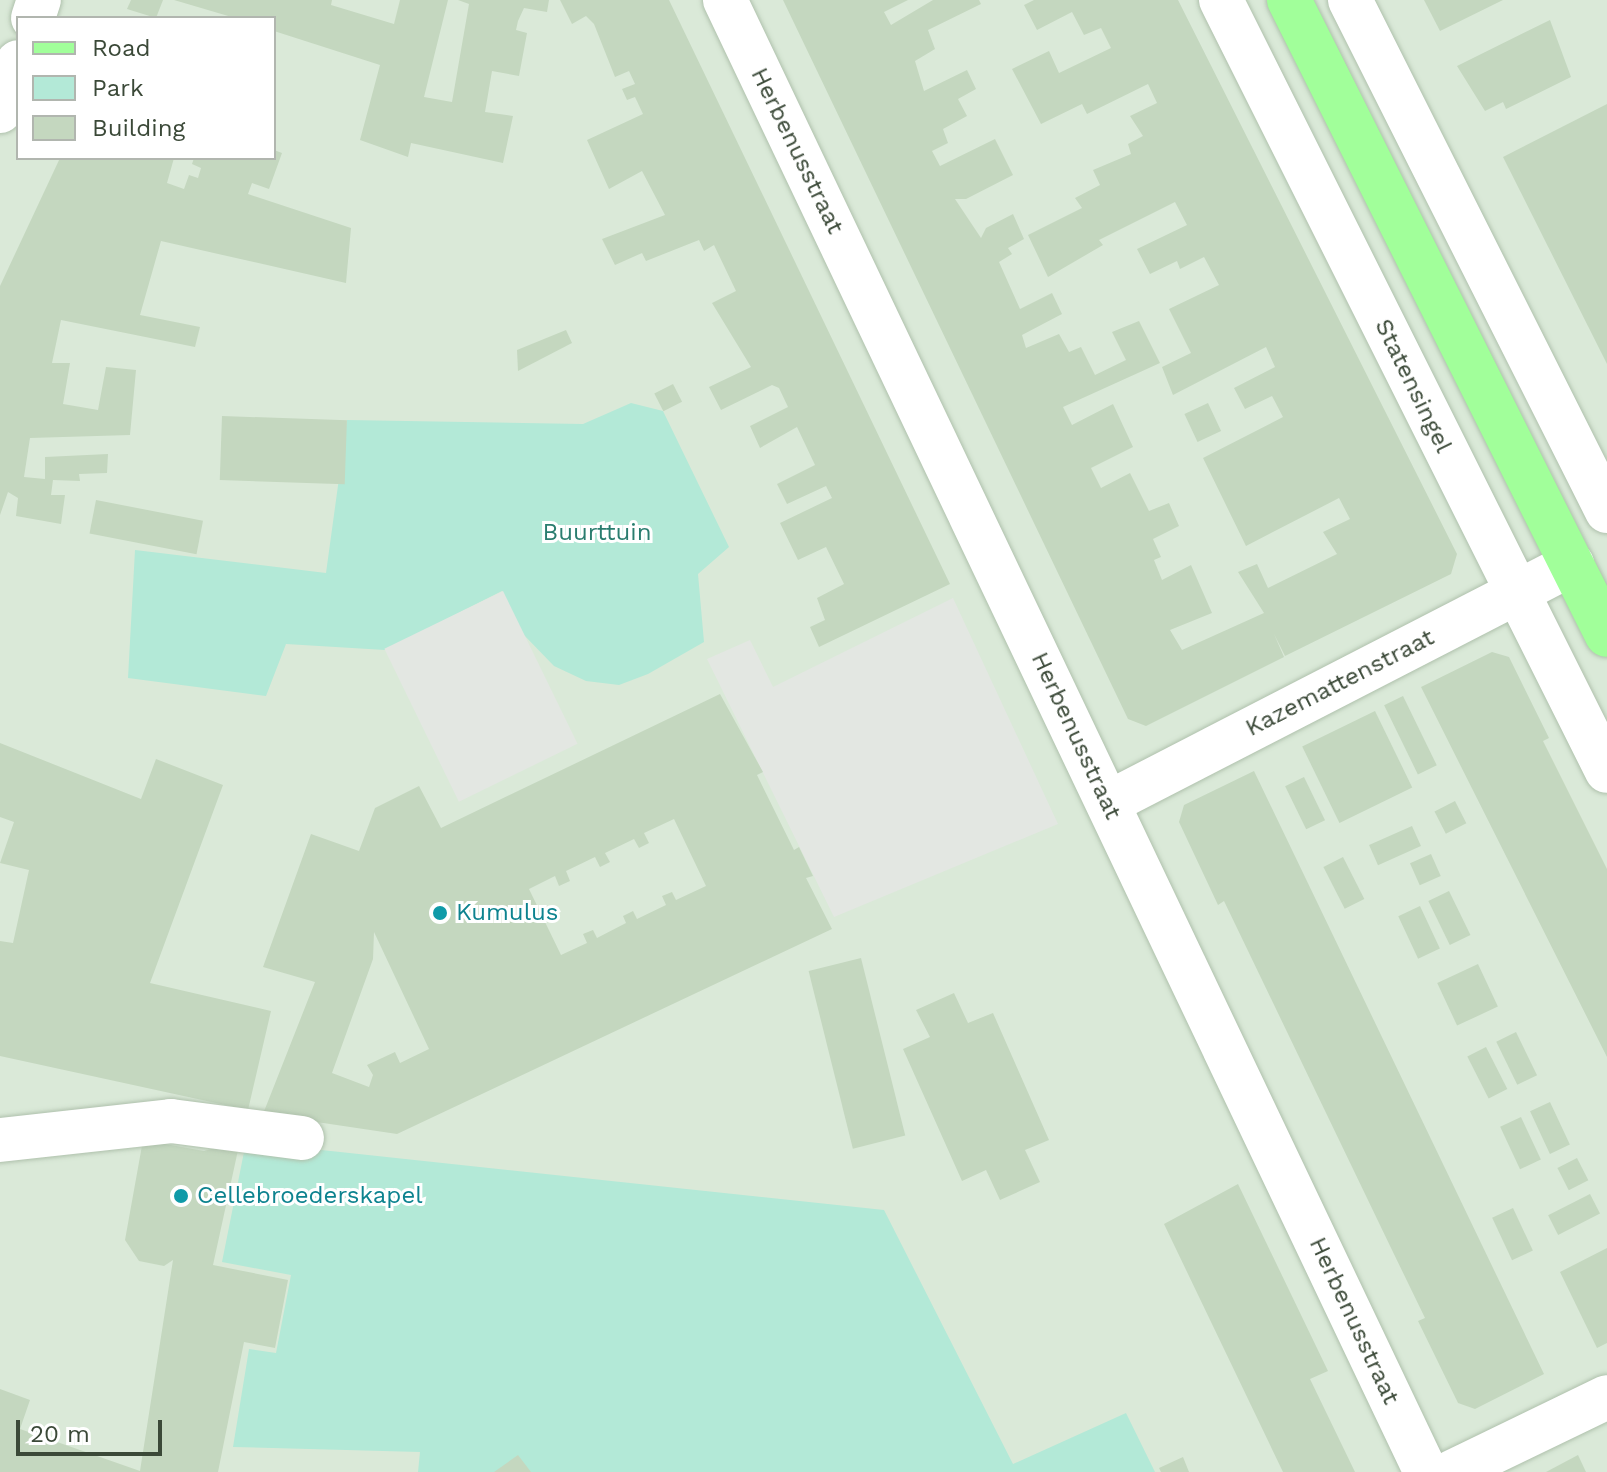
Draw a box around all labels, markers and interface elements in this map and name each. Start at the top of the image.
legend [16,16,276,160]
text: Road [92,34,151,62]
street label: Herbenusstraat [744,63,850,239]
text: Park [92,74,144,102]
text: Building [92,114,185,142]
street label: Statensingel [1368,314,1458,458]
park label: Buurttuin [543,519,651,547]
street label: Kazemattenstraat [1241,623,1439,743]
street label: Herbenusstraat [1025,648,1127,824]
place label: Kumulus [456,899,558,927]
marker: Kumulus [431,904,449,922]
place label: Cellebroederskapel [197,1182,423,1210]
marker: Cellebroederskapel [172,1187,190,1205]
street label: Herbenusstraat [1303,1233,1405,1409]
scale bar [20,1404,166,1454]
text: 20 m [30,1420,90,1448]

